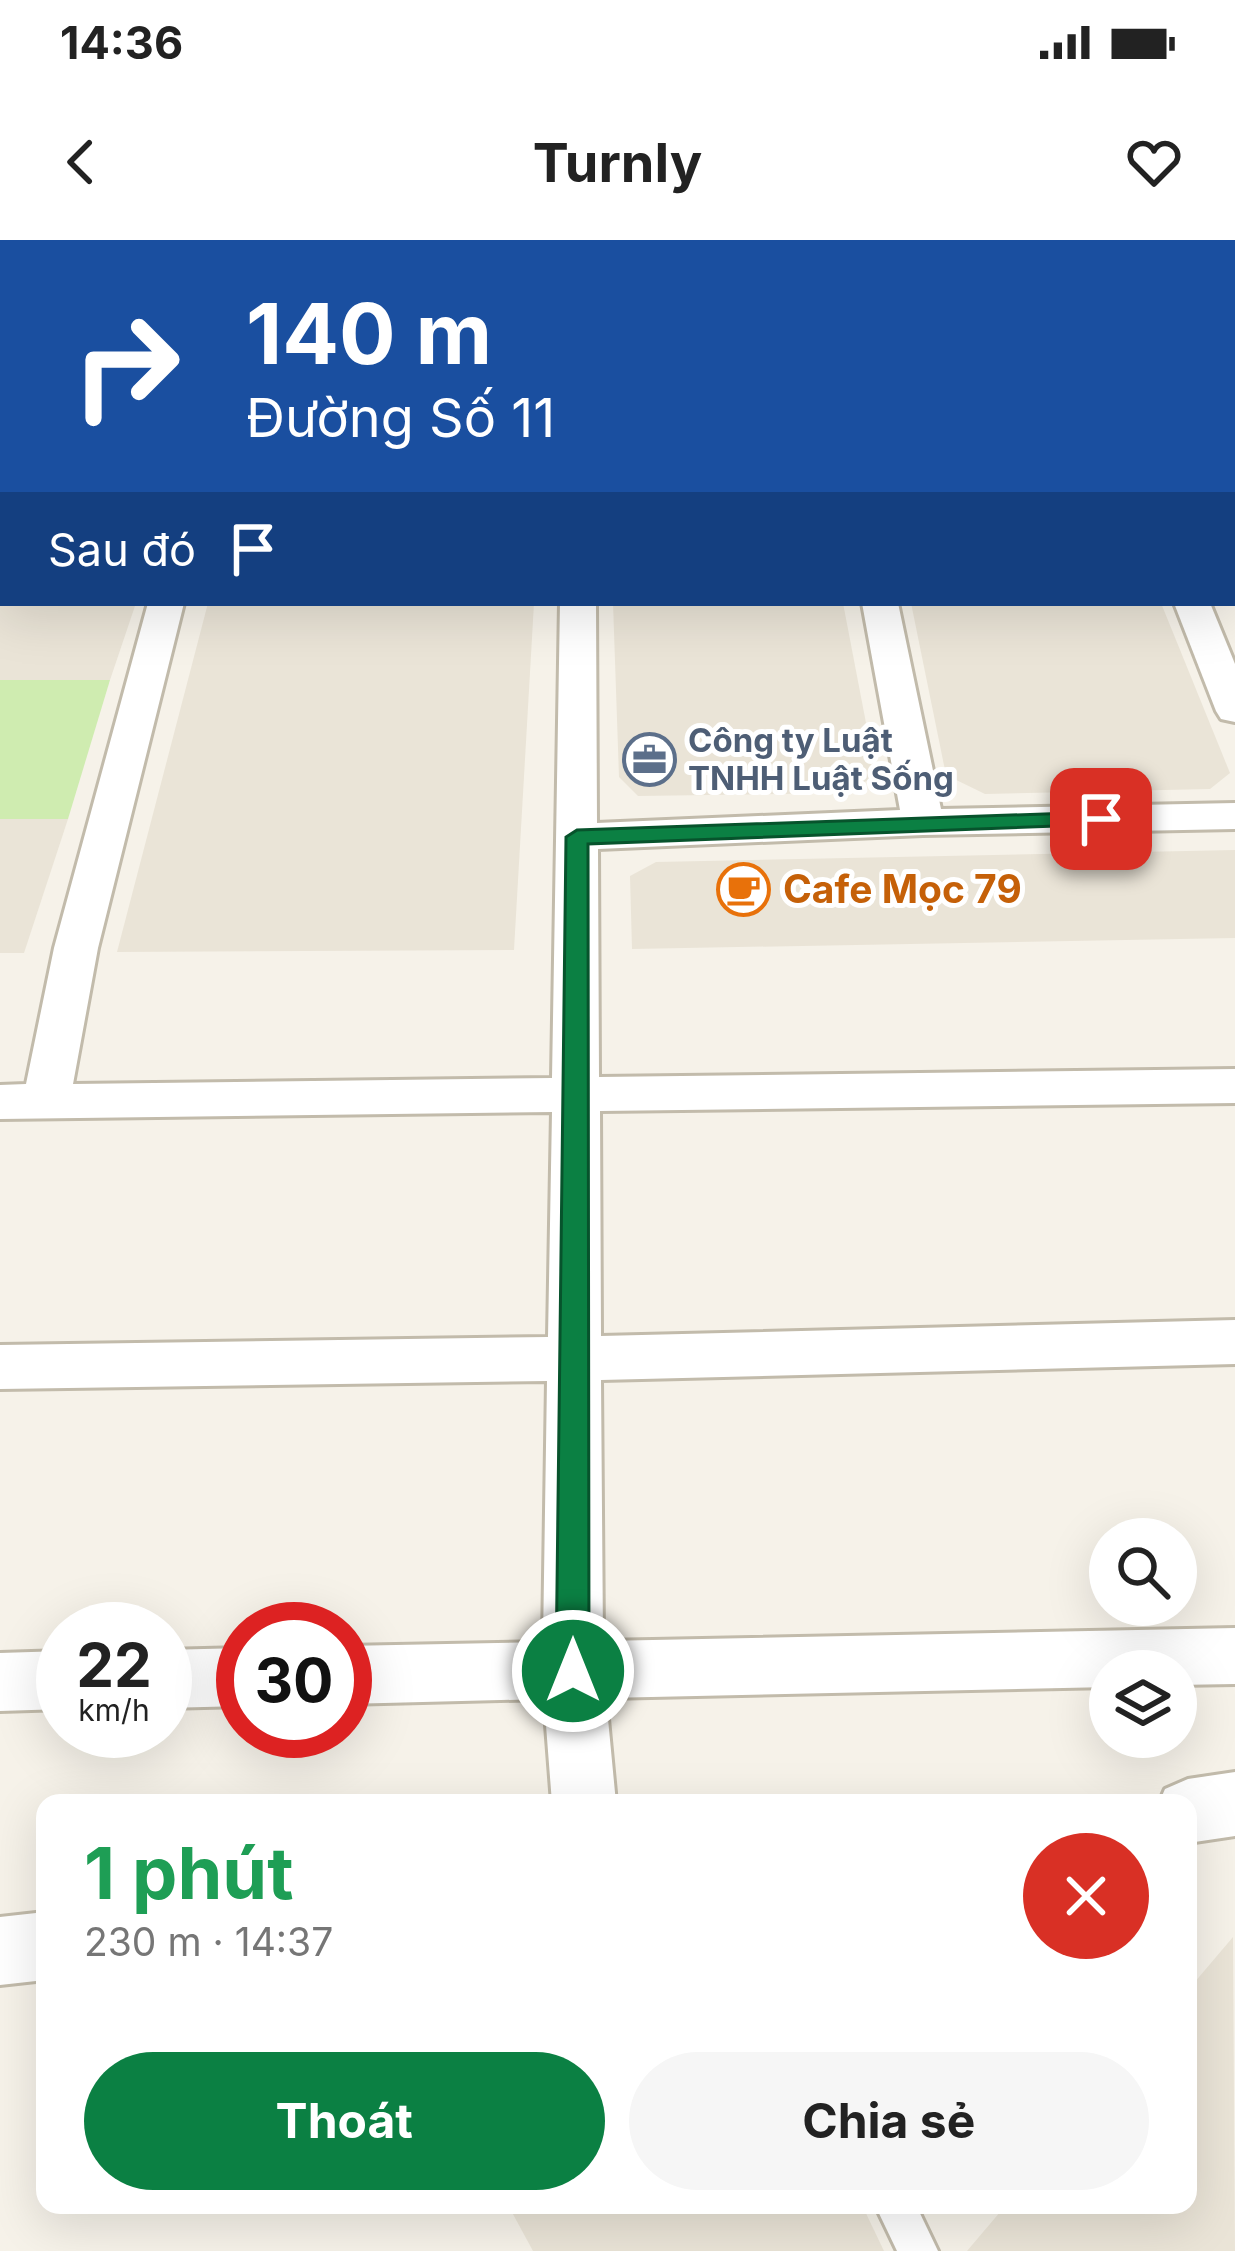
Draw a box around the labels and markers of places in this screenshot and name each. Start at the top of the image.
place label: Công ty Luật TNHH Luật Sống [688,720,954,798]
office icon: Công ty Luật TNHH Luật Sống [621,731,677,787]
pin [1050,768,1152,870]
cafe icon: Cafe Mọc 79 [716,861,772,917]
place label: Cafe Mọc 79 [783,865,1022,912]

